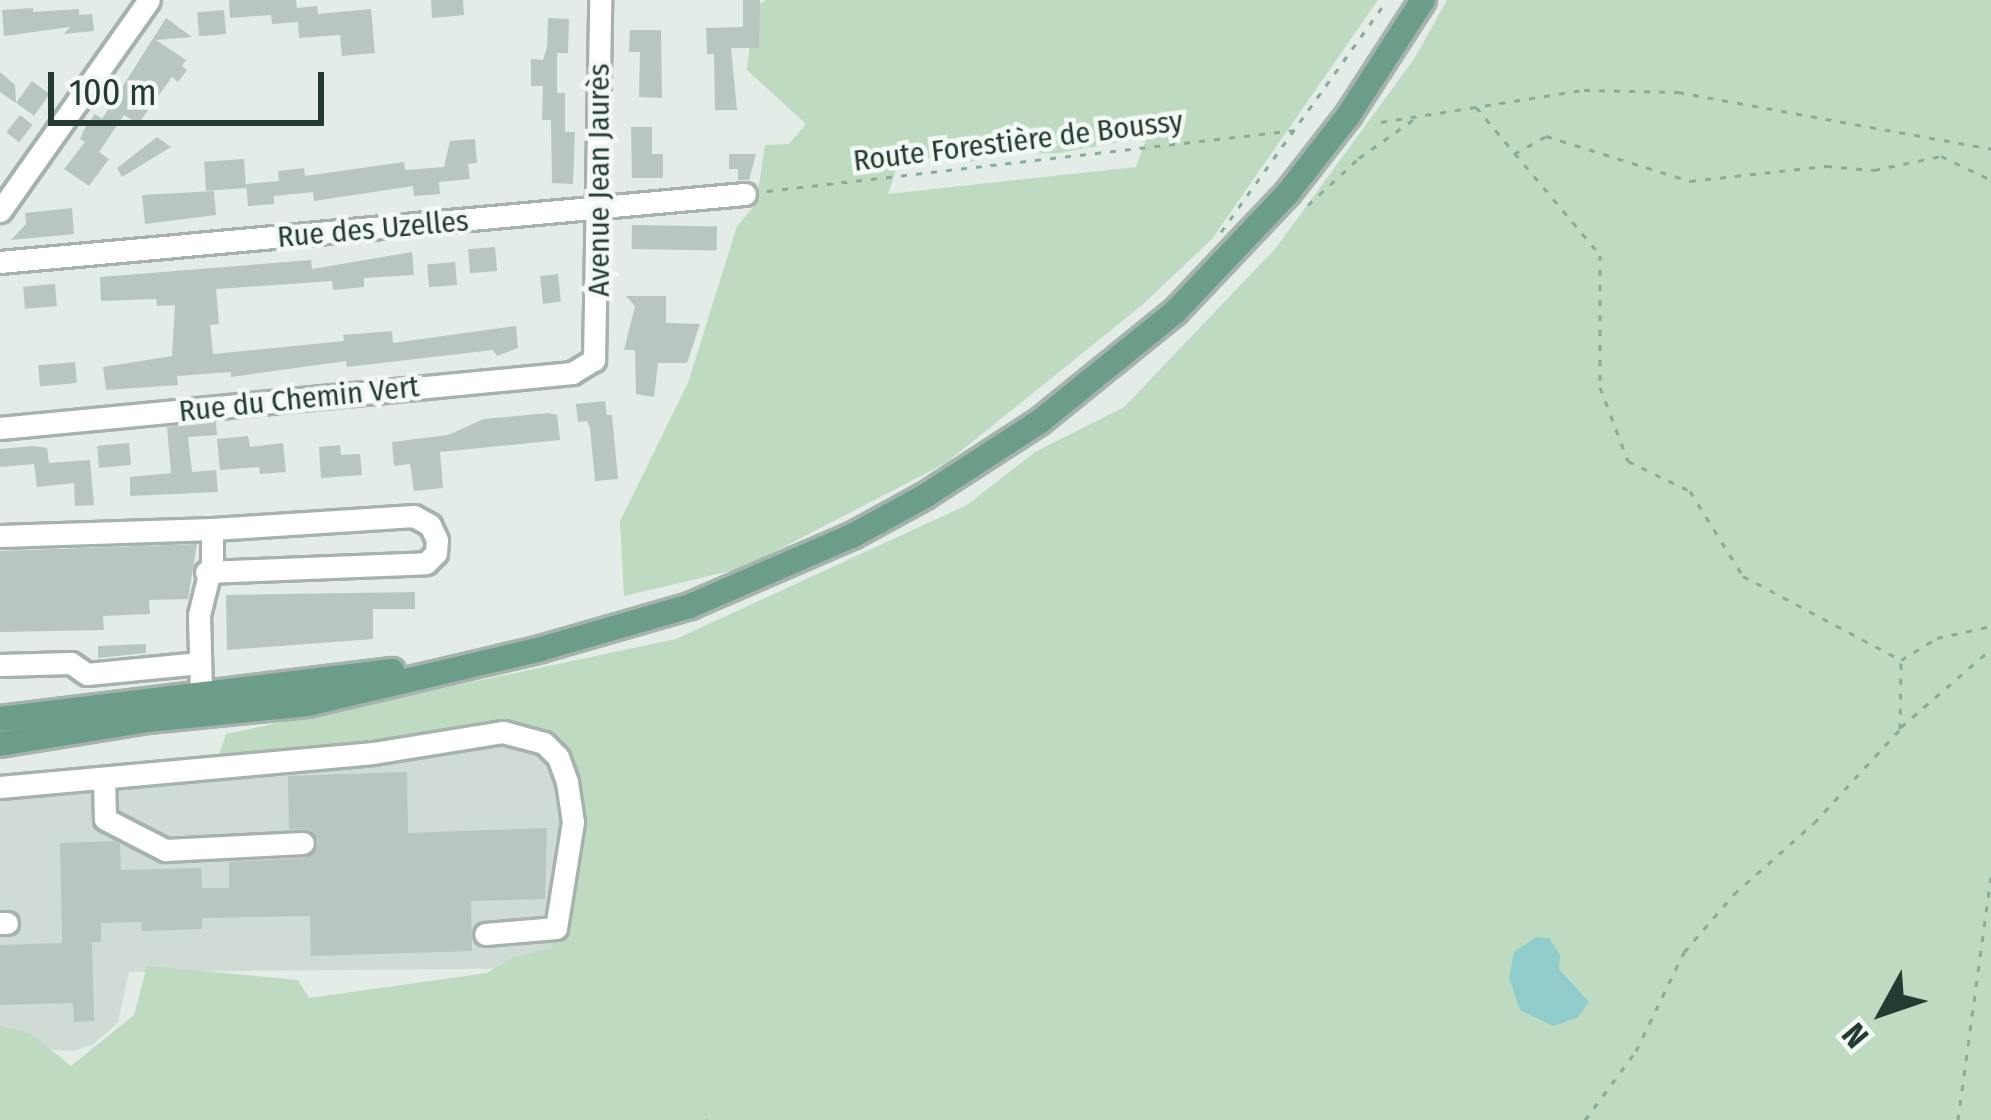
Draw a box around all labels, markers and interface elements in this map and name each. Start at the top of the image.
scale bar [54,48,330,122]
street label: Avenue Jean Jaurès [581,63,617,297]
text: 100 m [69,71,157,115]
street label: Route Forestière de Boussy [851,103,1185,179]
street label: Rue des Uzelles [276,203,470,255]
street label: Rue du Chemin Vert [177,368,421,430]
north arrow [1823,952,1943,1072]
text: N [1834,1015,1877,1056]

